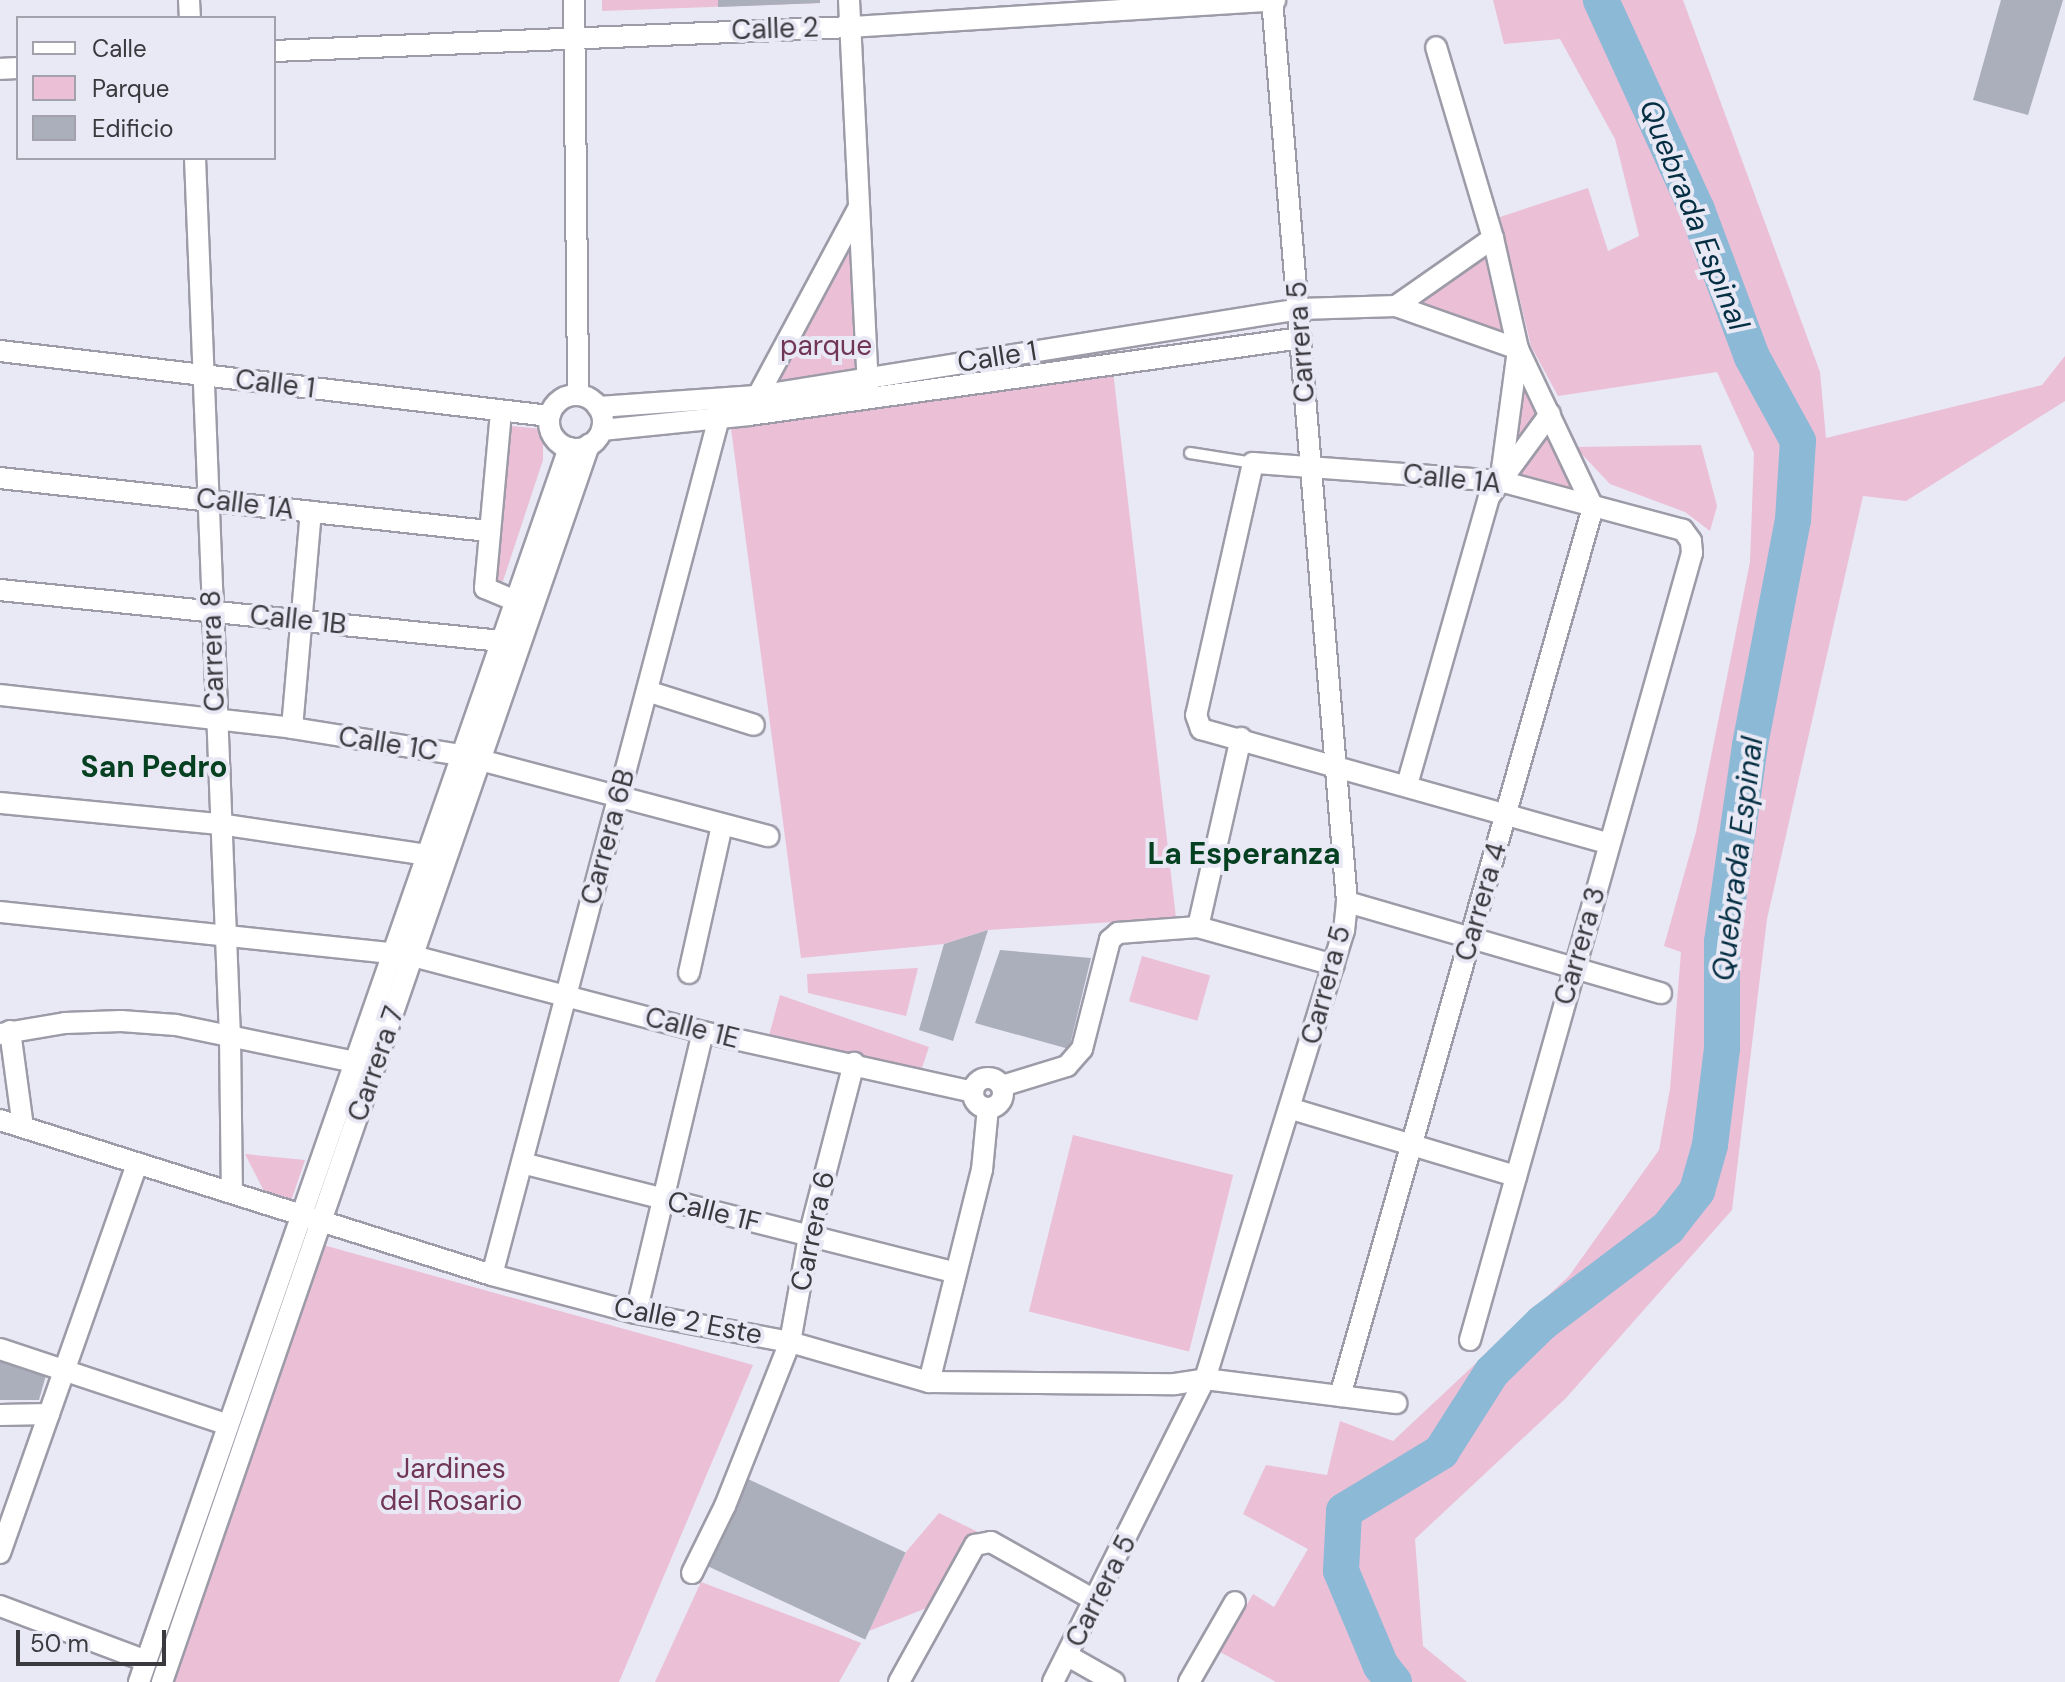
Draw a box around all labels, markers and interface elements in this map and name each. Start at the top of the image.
street label: Calle 2 [731,11,819,47]
legend [16,16,276,160]
text: Calle [92,33,147,64]
text: Parque [92,73,169,104]
water label: Quebrada Espinal [1631,94,1757,336]
text: Edificio [92,113,174,144]
street label: Carrera 5 [1280,280,1322,404]
park label: parque [780,329,872,363]
street label: Calle 1 [955,334,1039,380]
street label: Calle 1 [233,362,317,406]
street label: Calle 1A [1401,457,1503,501]
street label: Calle 1A [194,481,296,527]
street label: Carrera 8 [194,590,232,712]
street label: Calle 1B [248,598,348,642]
street label: Calle 1C [336,720,440,768]
water label: Quebrada Espinal [1705,735,1771,983]
district label: San Pedro [81,749,227,785]
street label: Carrera 6B [574,766,642,908]
district label: La Esperanza [1147,836,1341,872]
street label: Carrera 4 [1448,839,1514,965]
street label: Carrera 3 [1547,883,1613,1009]
street label: Carrera 5 [1294,922,1358,1048]
street label: Calle 1E [642,1000,742,1056]
street label: Carrera 7 [341,1002,411,1126]
street label: Carrera 6 [784,1168,842,1294]
street label: Calle 1F [664,1184,764,1240]
street label: Calle 2 Este [611,1290,765,1352]
park label: Jardines del Rosario [380,1452,522,1518]
street label: Carrera 5 [1058,1529,1144,1653]
scale bar [20,1614,170,1664]
text: 50 m [30,1628,89,1659]

